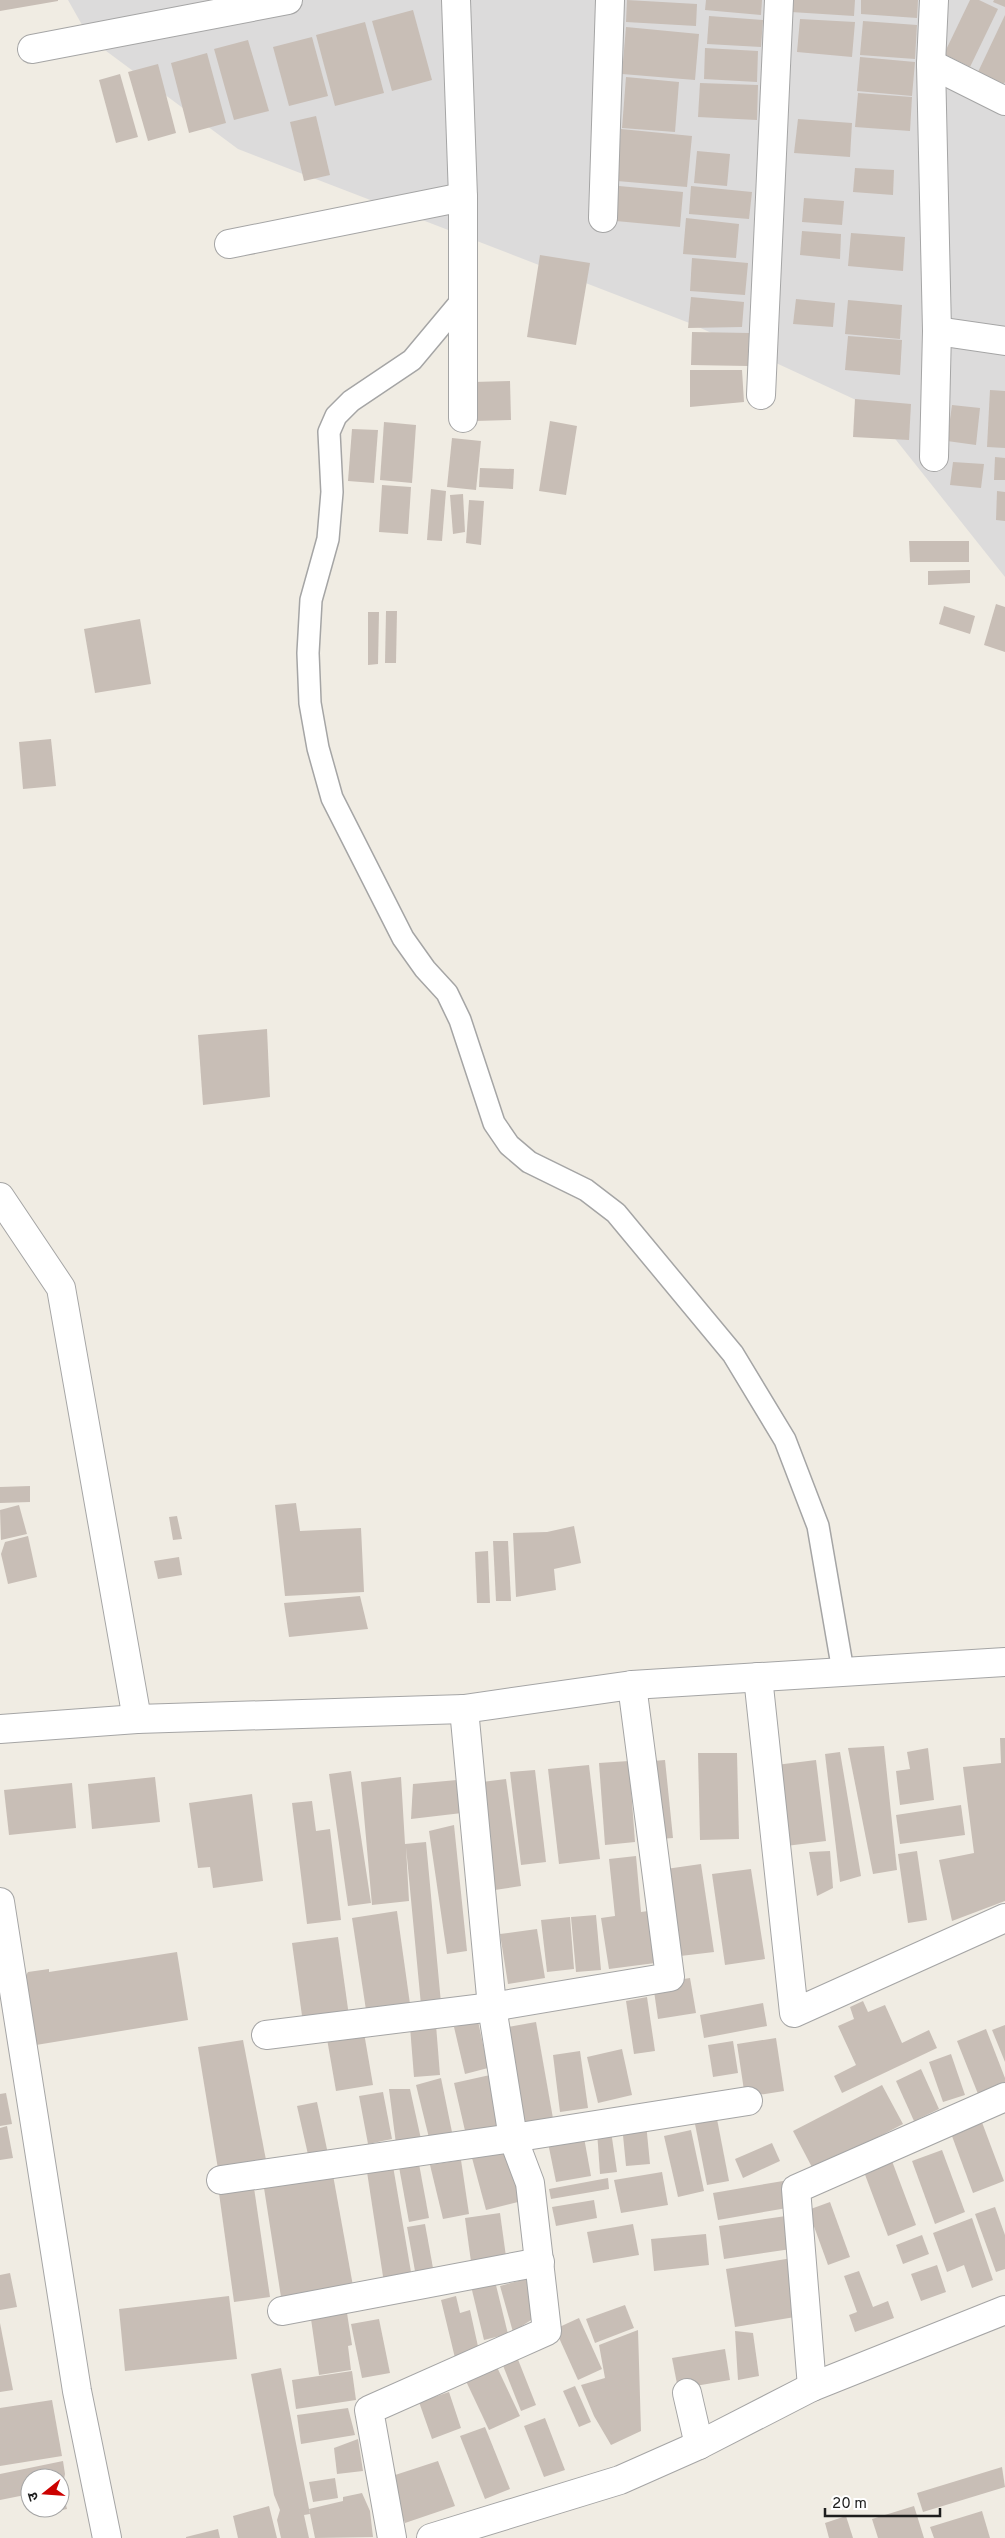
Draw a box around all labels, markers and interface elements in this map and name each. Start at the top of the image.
north arrow [20,2468,70,2518]
scale bar [825,2486,940,2518]
text: उ [24,2489,43,2503]
text: 20 m [832,2495,867,2514]

